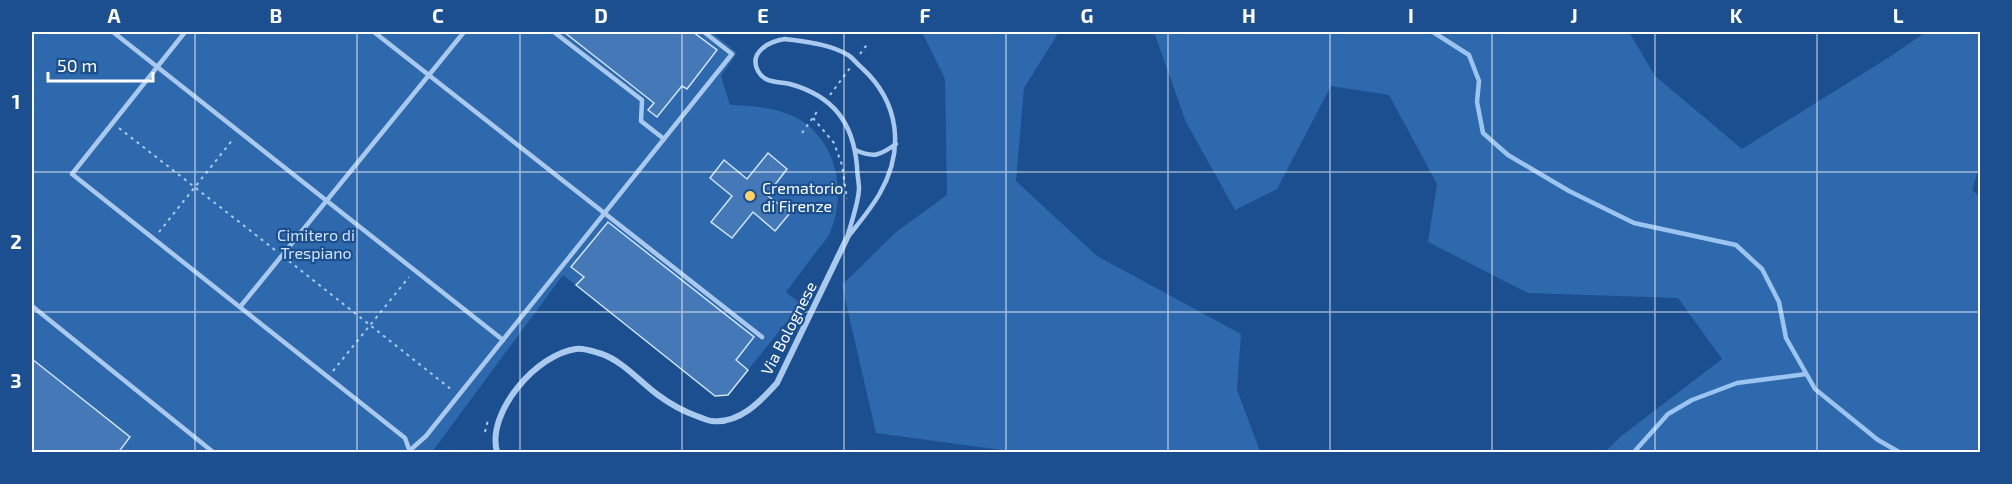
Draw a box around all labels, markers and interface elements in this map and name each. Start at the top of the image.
text: A [107,3,121,27]
text: B [270,3,282,27]
text: C [432,3,444,27]
text: D [594,3,608,27]
text: E [757,3,769,27]
text: F [919,3,931,27]
text: G [1081,3,1093,27]
text: H [1242,3,1256,27]
text: I [1408,3,1414,27]
text: J [1570,3,1578,27]
text: K [1730,3,1743,27]
text: L [1893,3,1904,27]
scale bar [48,45,153,83]
text: 50 m [57,54,97,76]
text: 1 [12,89,20,113]
place label: Crematorio di Firenze [762,178,843,215]
marker: Crematorio di Firenze [743,189,757,203]
park label: Cimitero di Trespiano [277,225,355,262]
text: 2 [10,229,22,253]
street label: Via Bolognese [756,278,820,378]
text: 3 [10,368,22,392]

